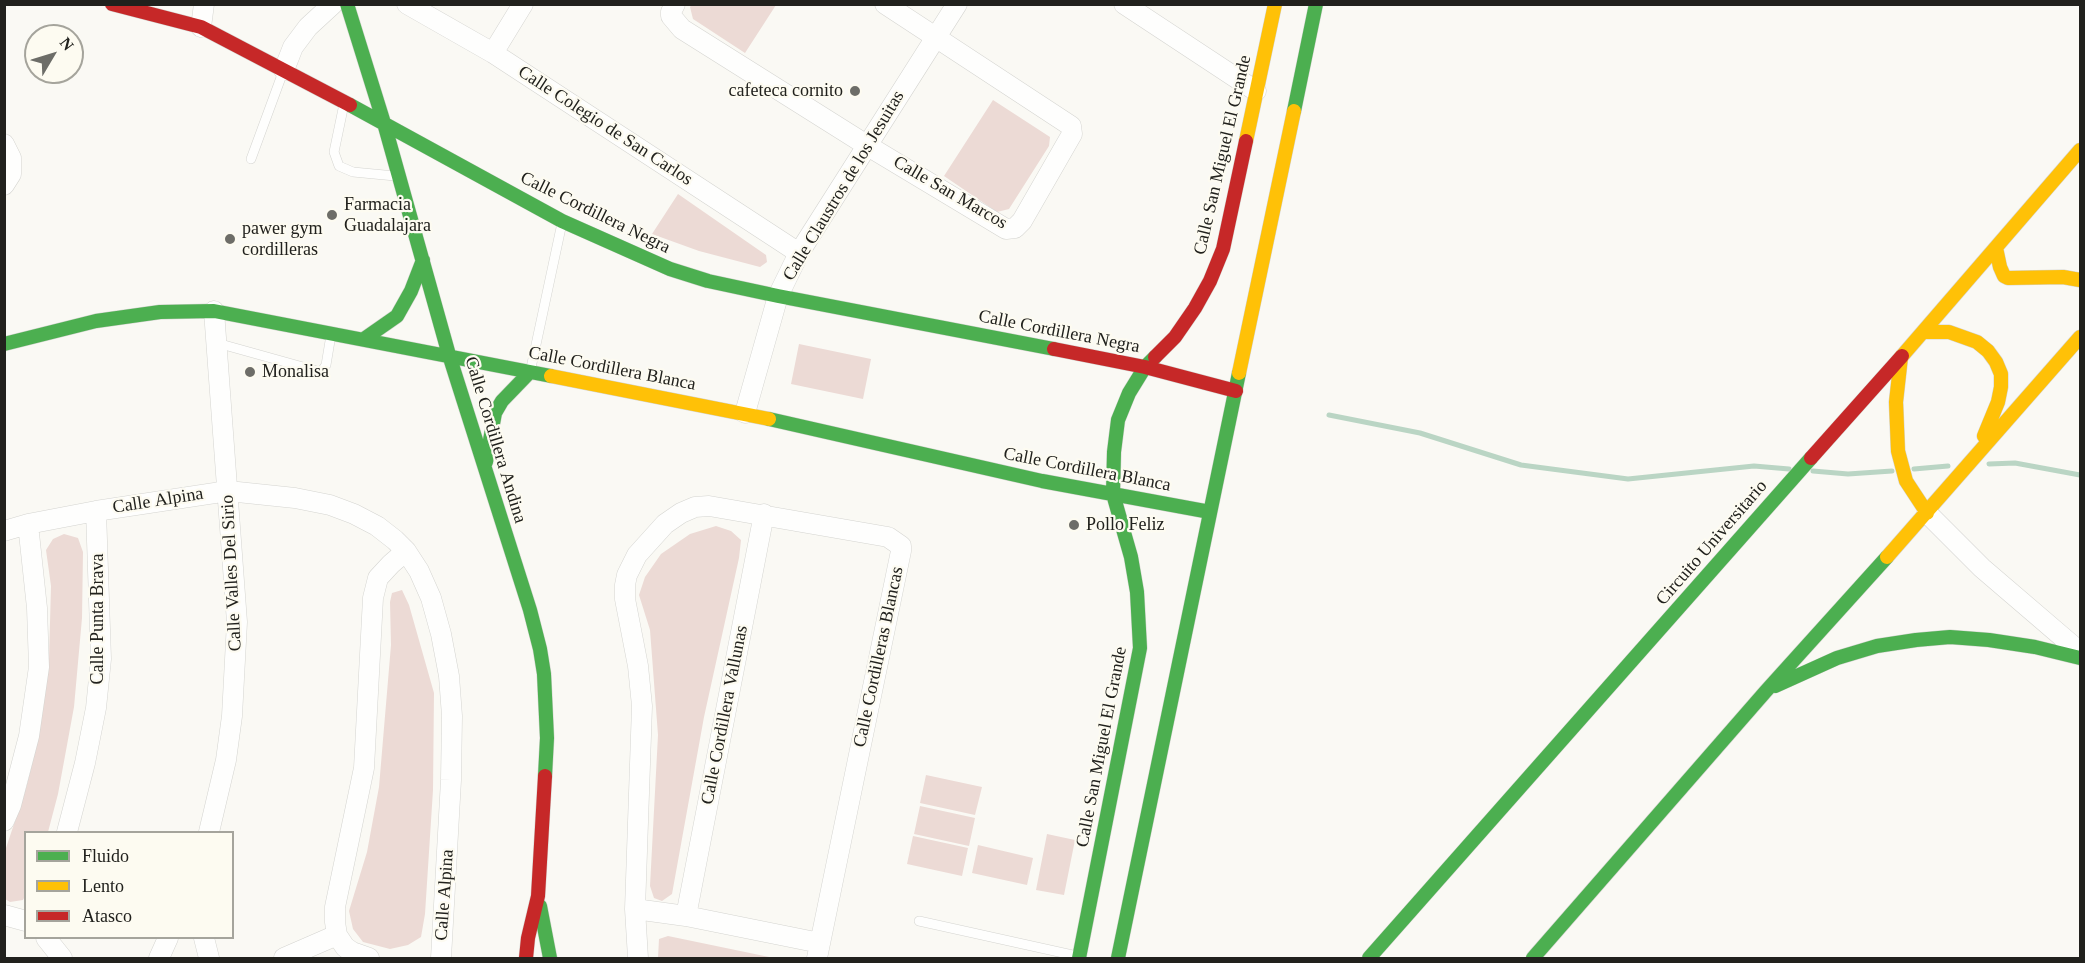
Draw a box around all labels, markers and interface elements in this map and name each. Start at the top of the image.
north arrow [24,24,84,84]
text: N [57,34,77,54]
street label: Calle San Miguel El Grande [1190,53,1256,257]
street label: Calle Colegio de San Carlos [514,61,696,191]
place label: cafeteca cornito [729,80,843,102]
marker: cafeteca cornito [848,84,862,98]
street label: Calle Claustros de los Jesuitas [779,87,909,285]
street label: Calle San Marcos [889,152,1011,234]
street label: Calle Cordillera Negra [517,167,673,259]
place label: Farmacia Guadalajara [344,194,431,236]
marker: Farmacia Guadalajara [325,208,339,222]
place label: pawer gym cordilleras [242,218,322,260]
marker: pawer gym cordilleras [223,232,237,246]
street label: Calle Cordillera Negra [976,306,1142,358]
street label: Calle Cordillera Blanca [527,342,697,396]
street label: Calle Cordillera Andina [459,354,531,526]
place label: Monalisa [262,361,329,383]
marker: Monalisa [243,365,257,379]
street label: Calle Cordillera Blanca [1002,443,1172,497]
street label: Circuito Universitario [1652,476,1772,610]
street label: Calle Alpina [111,483,205,519]
street label: Calle Valles Del Sirio [217,494,247,652]
place label: Pollo Feliz [1086,514,1165,536]
marker: Pollo Feliz [1067,518,1081,532]
street label: Calle Punta Brava [87,554,109,684]
street label: Calle Cordilleras Blancas [849,565,909,749]
street label: Calle Cordillera Vallunas [697,624,753,806]
street label: Calle San Miguel El Grande [1072,645,1132,849]
legend [24,831,234,939]
text: Fluido [82,846,129,866]
street label: Calle Alpina [431,849,459,941]
text: Lento [82,876,124,896]
text: Atasco [82,906,132,926]

